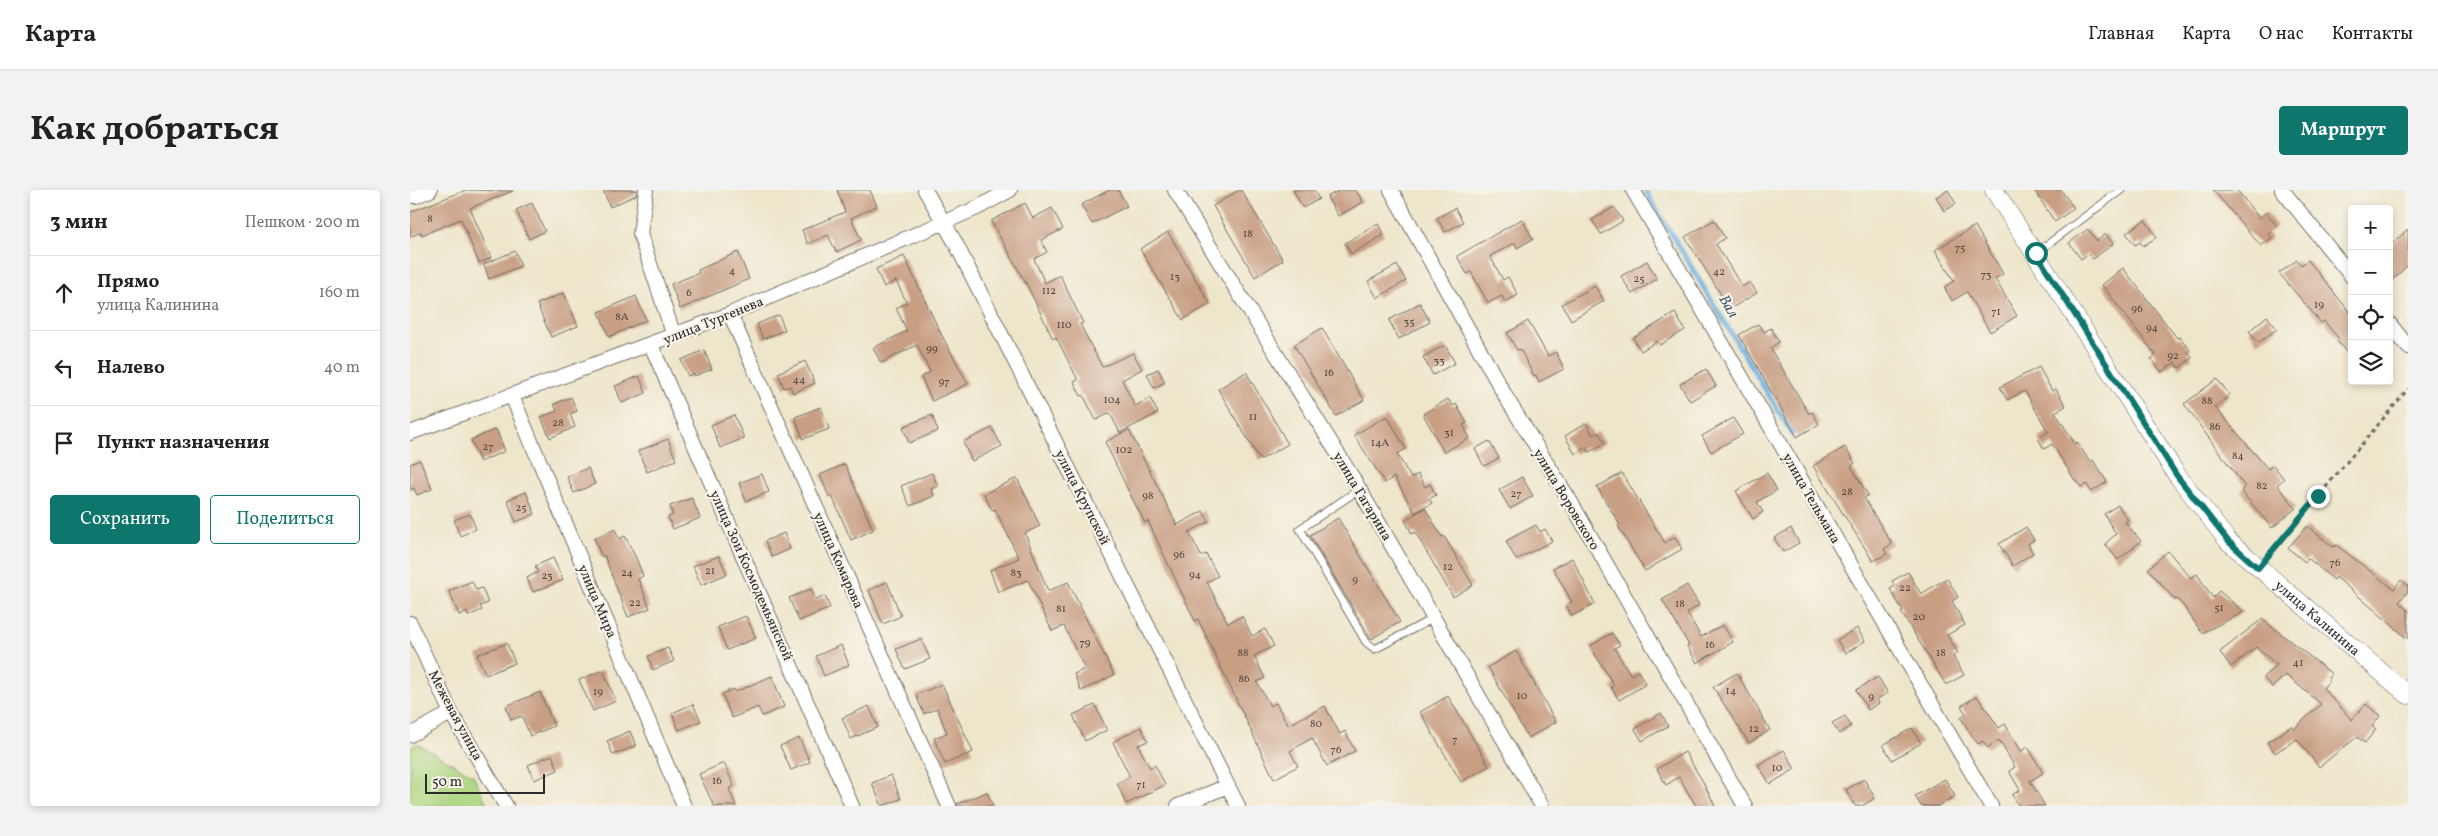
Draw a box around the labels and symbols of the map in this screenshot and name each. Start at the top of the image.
house number: 8 [427,212,433,227]
house number: 18 [1243,227,1253,242]
house number: 75 [1955,241,1965,256]
route start [2025,242,2048,265]
house number: 4 [729,264,736,279]
house number: 42 [1713,265,1725,280]
house number: 73 [1981,268,1992,283]
house number: 13 [1170,270,1180,285]
house number: 25 [1633,272,1645,287]
house number: 112 [1042,284,1056,299]
house number: 6 [686,286,692,301]
water label: Вал [1713,291,1743,322]
street label: улица Тургенева [661,293,766,350]
house number: 19 [2314,298,2324,313]
house number: 96 [2131,302,2143,317]
house number: 71 [1991,305,2001,320]
house number: 8А [615,310,629,325]
house number: 35 [1404,315,1414,330]
house number: 110 [1056,318,1072,333]
house number: 94 [2146,321,2158,336]
house number: 99 [926,342,938,357]
house number: 92 [2167,349,2179,364]
house number: 33 [1433,354,1445,369]
house number: 16 [1324,366,1334,381]
house number: 44 [792,373,806,388]
house number: 97 [938,375,950,390]
house number: 104 [1103,393,1121,408]
house number: 88 [2201,394,2213,409]
house number: 11 [1249,410,1257,425]
house number: 28 [552,416,564,431]
house number: 86 [2209,420,2221,435]
house number: 31 [1444,426,1454,441]
house number: 14А [1371,436,1390,451]
house number: 27 [483,440,493,455]
house number: 102 [1116,443,1132,458]
street label: улица Воровского [1528,446,1603,554]
street label: улица Крупской [1050,447,1114,549]
street label: улица Гагарина [1328,449,1396,545]
house number: 84 [2232,449,2244,464]
street label: улица Тельмана [1777,450,1844,548]
house number: 82 [2256,479,2268,494]
house number: 28 [1841,485,1853,500]
route end [2307,485,2330,508]
street label: улица Зои Космодемьянской [704,487,797,664]
house number: 27 [1511,487,1521,502]
house number: 98 [1142,489,1154,504]
house number: 25 [515,501,527,516]
street label: улица Комарова [808,509,867,612]
house number: 96 [1173,548,1185,563]
house number: 76 [2330,556,2341,571]
house number: 12 [1443,560,1453,575]
street label: улица Мира [573,562,621,641]
house number: 21 [705,564,715,579]
house number: 24 [621,566,633,581]
house number: 83 [1010,566,1022,581]
house number: 94 [1189,568,1201,583]
house number: 23 [541,569,553,584]
house number: 9 [1352,573,1358,588]
street label: улица Калинина [2270,577,2363,661]
house number: 22 [1899,581,1911,596]
house number: 22 [629,596,641,611]
house number: 18 [1675,597,1685,612]
house number: 51 [2214,601,2224,616]
house number: 81 [1056,602,1066,617]
house number: 20 [1913,610,1926,625]
house number: 79 [1080,636,1091,651]
house number: 16 [1705,638,1715,653]
house number: 88 [1237,646,1249,661]
house number: 18 [1936,646,1946,661]
house number: 41 [2293,656,2303,671]
street label: Межевая улица [423,667,486,764]
house number: 86 [1238,672,1250,687]
house number: 14 [1726,684,1737,699]
house number: 19 [593,685,603,700]
house number: 10 [1517,689,1528,704]
house number: 9 [1868,690,1874,705]
house number: 80 [1310,717,1322,732]
house number: 12 [1749,722,1759,737]
house number: 7 [1452,733,1458,748]
house number: 76 [1331,743,1342,758]
house number: 10 [1772,761,1783,776]
scale bar [425,771,545,794]
house number: 16 [712,774,722,789]
house number: 71 [1136,778,1146,793]

